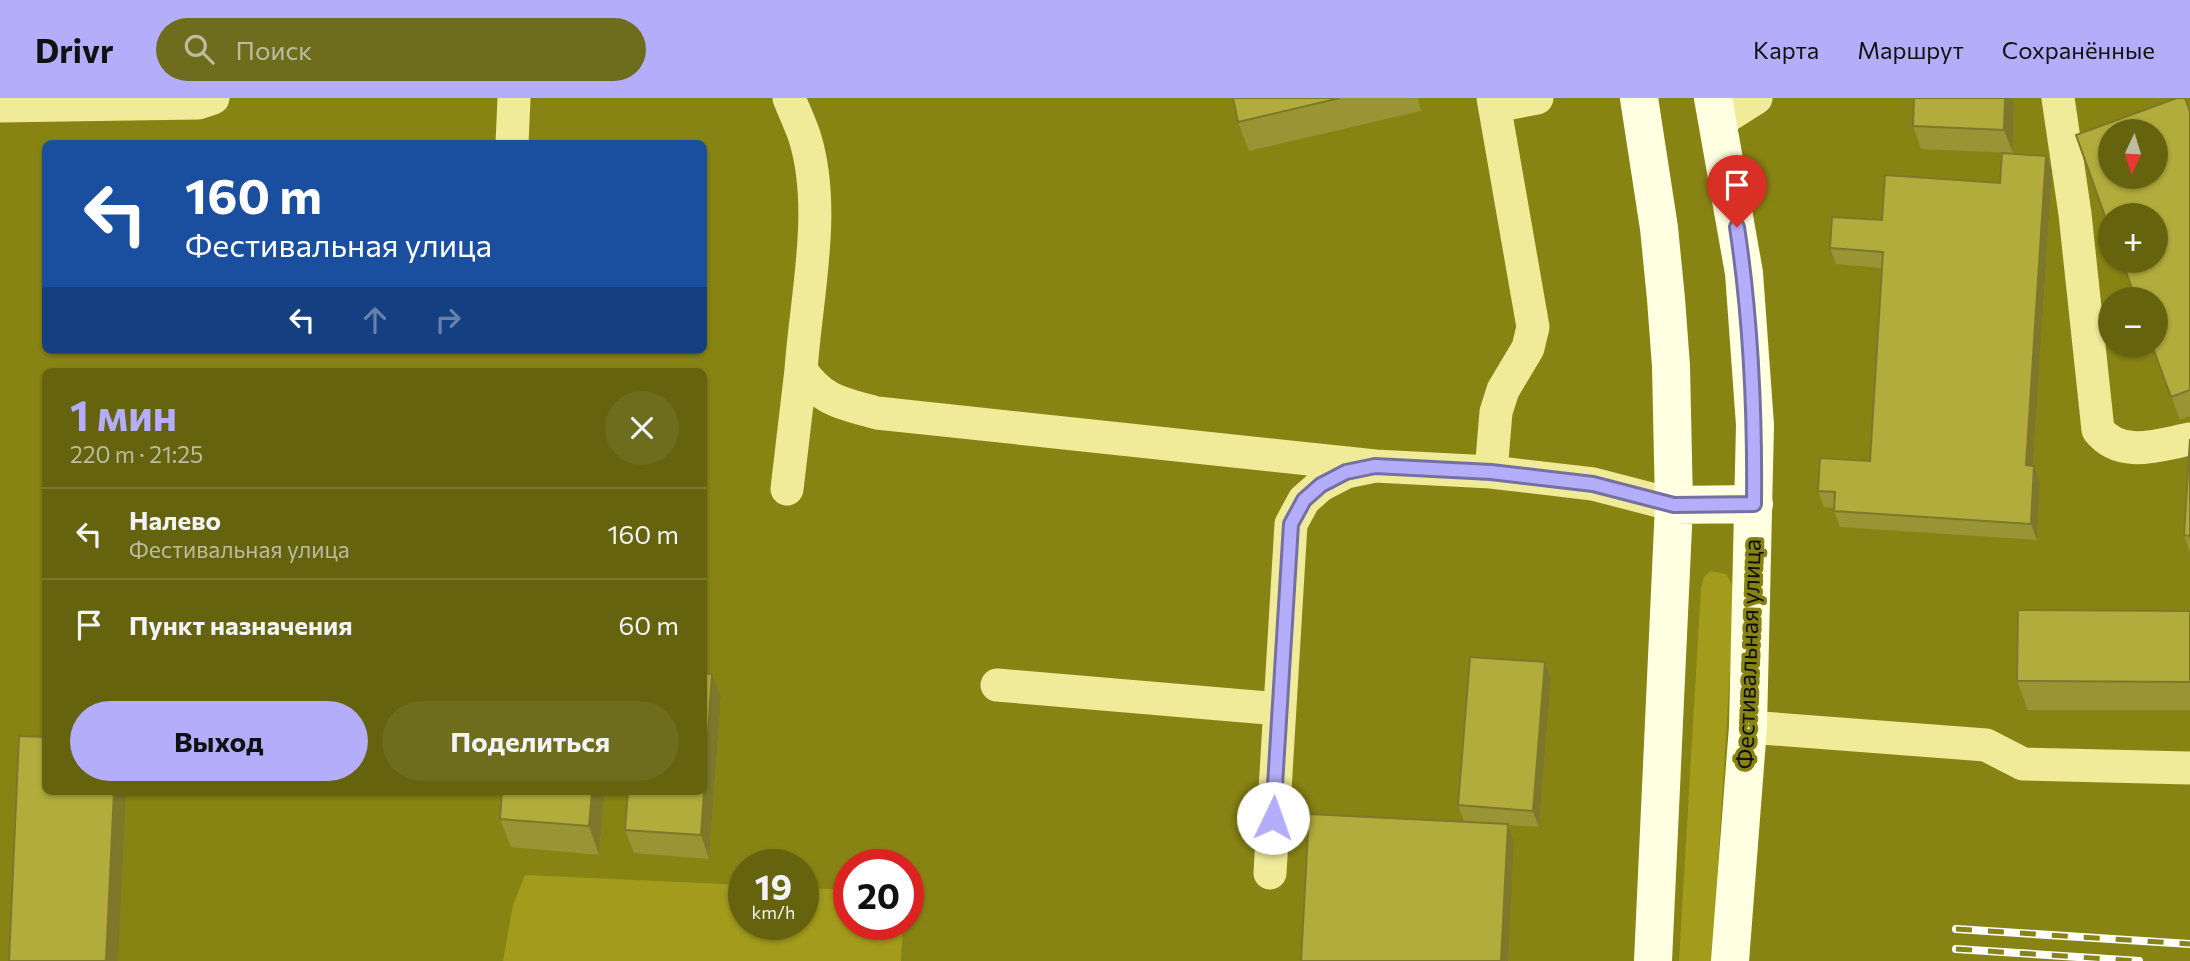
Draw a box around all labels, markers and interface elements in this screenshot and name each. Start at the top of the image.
search box [156,18,646,81]
text: Drivr [35,29,114,70]
icon: search [180,30,218,68]
text: Поиск [236,34,312,65]
text: Карта [1753,35,1819,64]
text: Маршрут [1857,35,1964,64]
text: Сохранённые [2002,35,2155,64]
north arrow [2098,119,2168,189]
map controls [2098,119,2168,357]
pin [1707,155,1767,227]
text: 160 m [185,164,322,224]
icon: arrive [1718,166,1756,204]
icon: left [70,168,161,259]
button: + [2098,203,2168,273]
text: Фестивальная улица [185,224,492,264]
button: − [2098,287,2168,357]
icon: left [283,301,321,339]
icon: ahead [356,301,394,339]
icon: right [429,301,467,339]
text: 1 мин [70,388,177,440]
button: close [605,391,679,465]
text: 220 m · 21:25 [70,440,203,468]
text: Налево [129,504,221,535]
icon: left [70,515,108,553]
text: 160 m [607,518,679,549]
text: Фестивальная улица [129,535,350,563]
street label: Фестивальная улица [1729,538,1766,770]
icon: arrive [70,606,108,644]
text: Пункт назначения [129,609,353,640]
text: 60 m [619,609,679,640]
button: Выход [70,701,368,781]
button: Поделиться [382,701,679,781]
position arrow [1236,781,1310,855]
speed limit sign: 20 [833,849,924,940]
text: 19 [755,864,792,907]
text: km/h [752,901,795,923]

